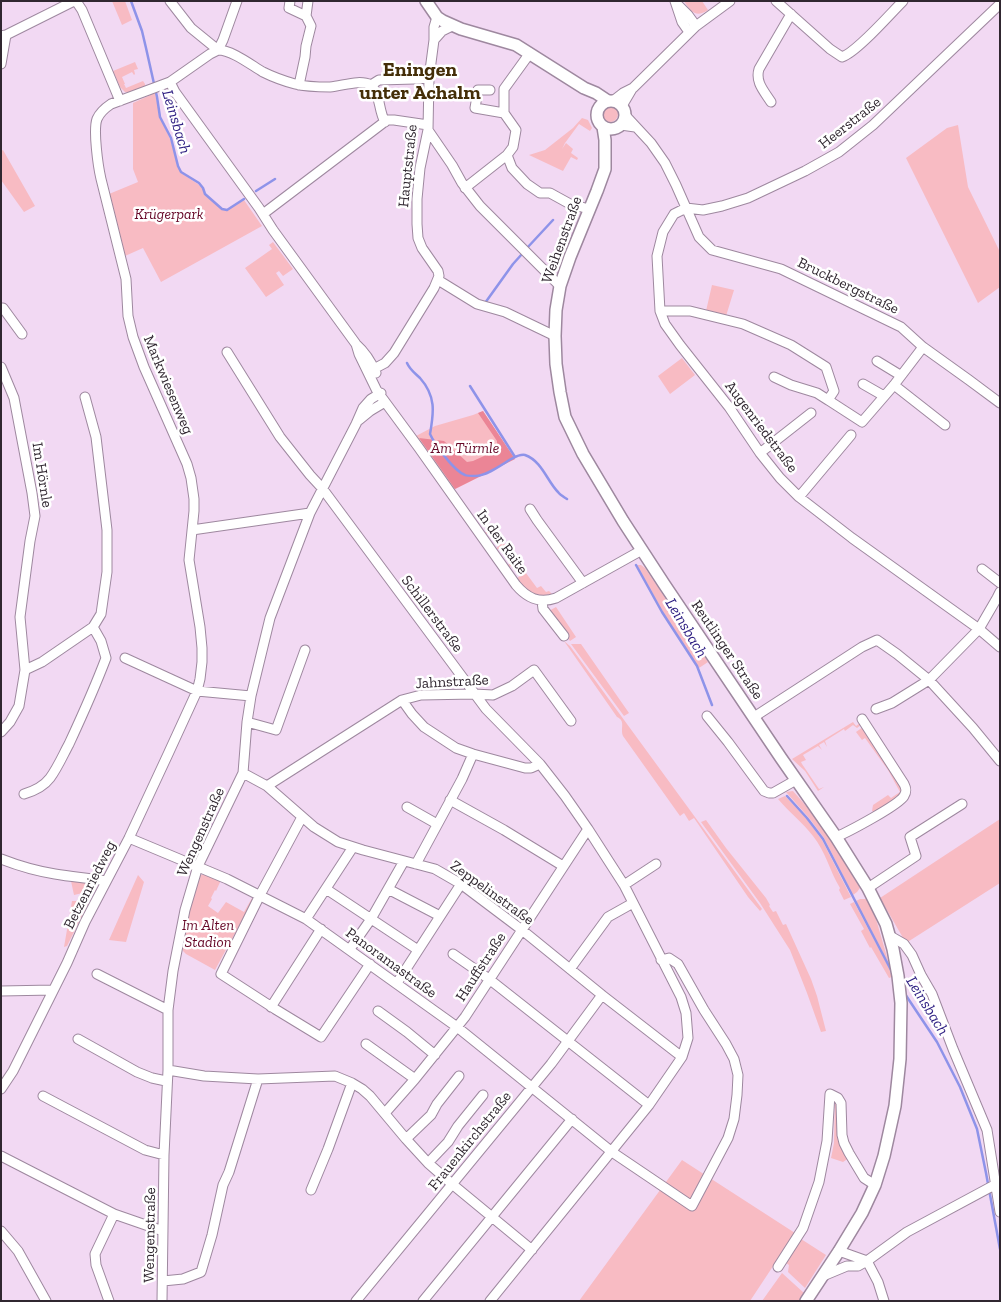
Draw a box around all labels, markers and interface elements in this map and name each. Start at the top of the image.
district label: Eningen unter Achalm [359,58,481,105]
water label: Leinsbach [157,88,195,156]
street label: Heerstraße [815,93,885,153]
street label: Hauptstraße [395,124,421,208]
street label: Weihenstraße [538,194,586,286]
park label: Krügerpark [135,206,203,224]
street label: Bruckbergstraße [794,254,902,318]
street label: Markwiesenweg [139,333,197,437]
street label: Augenriedstraße [721,378,801,476]
park label: Am Türmle [431,440,499,458]
street label: Im Hörnle [28,441,56,509]
street label: In der Raite [473,506,531,578]
street label: Schillerstraße [397,572,467,656]
water label: Leinsbach [661,595,711,661]
street label: Reutlinger Straße [687,597,767,703]
street label: Jahnstraße [415,671,489,693]
street label: Wengenstraße [173,785,229,879]
street label: Betzenriedweg [60,838,120,932]
street label: Zeppelinstraße [447,857,537,929]
park label: Im Alten Stadion [182,917,234,952]
street label: Panoramastraße [342,924,440,1002]
street label: Hauffstraße [452,929,510,1005]
water label: Leinsbach [901,973,953,1039]
street label: Frauenkirchstraße [425,1088,515,1194]
street label: Wengenstraße [140,1187,160,1283]

